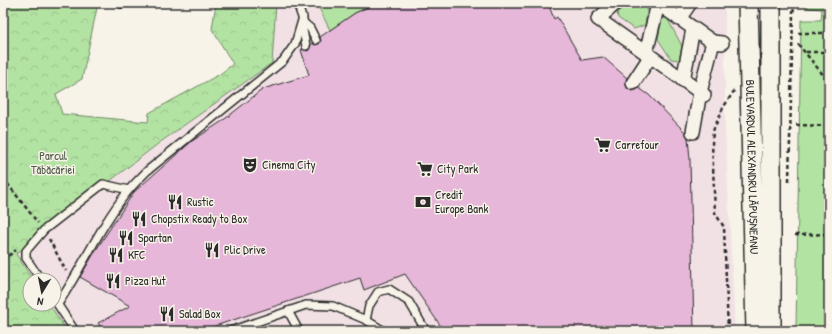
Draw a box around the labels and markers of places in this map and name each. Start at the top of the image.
supermarket icon: Carrefour [594,136,612,154]
place label: Carrefour [615,136,659,153]
theatre icon: Cinema City [241,156,259,174]
place label: Cinema City [262,156,316,173]
supermarket icon: City Park [416,160,434,178]
place label: City Park [437,160,478,177]
place label: Credit Europe Bank [435,186,488,217]
restaurant icon: Rustic [166,193,184,211]
place label: Rustic [187,193,214,210]
bank icon: Credit Europe Bank [414,193,432,211]
restaurant icon: Chopstix Ready to Box [130,210,148,228]
place label: Chopstix Ready to Box [151,210,248,227]
restaurant icon: Spartan [117,229,135,247]
place label: Spartan [138,229,172,246]
restaurant icon: Plic Drive [203,241,221,259]
place label: Plic Drive [224,241,266,258]
restaurant icon: KFC [107,246,125,264]
place label: KFC [128,246,146,263]
restaurant icon: Pizza Hut [104,272,122,290]
place label: Pizza Hut [125,272,167,289]
restaurant icon: Salad Box [158,305,176,323]
place label: Salad Box [179,305,221,322]

